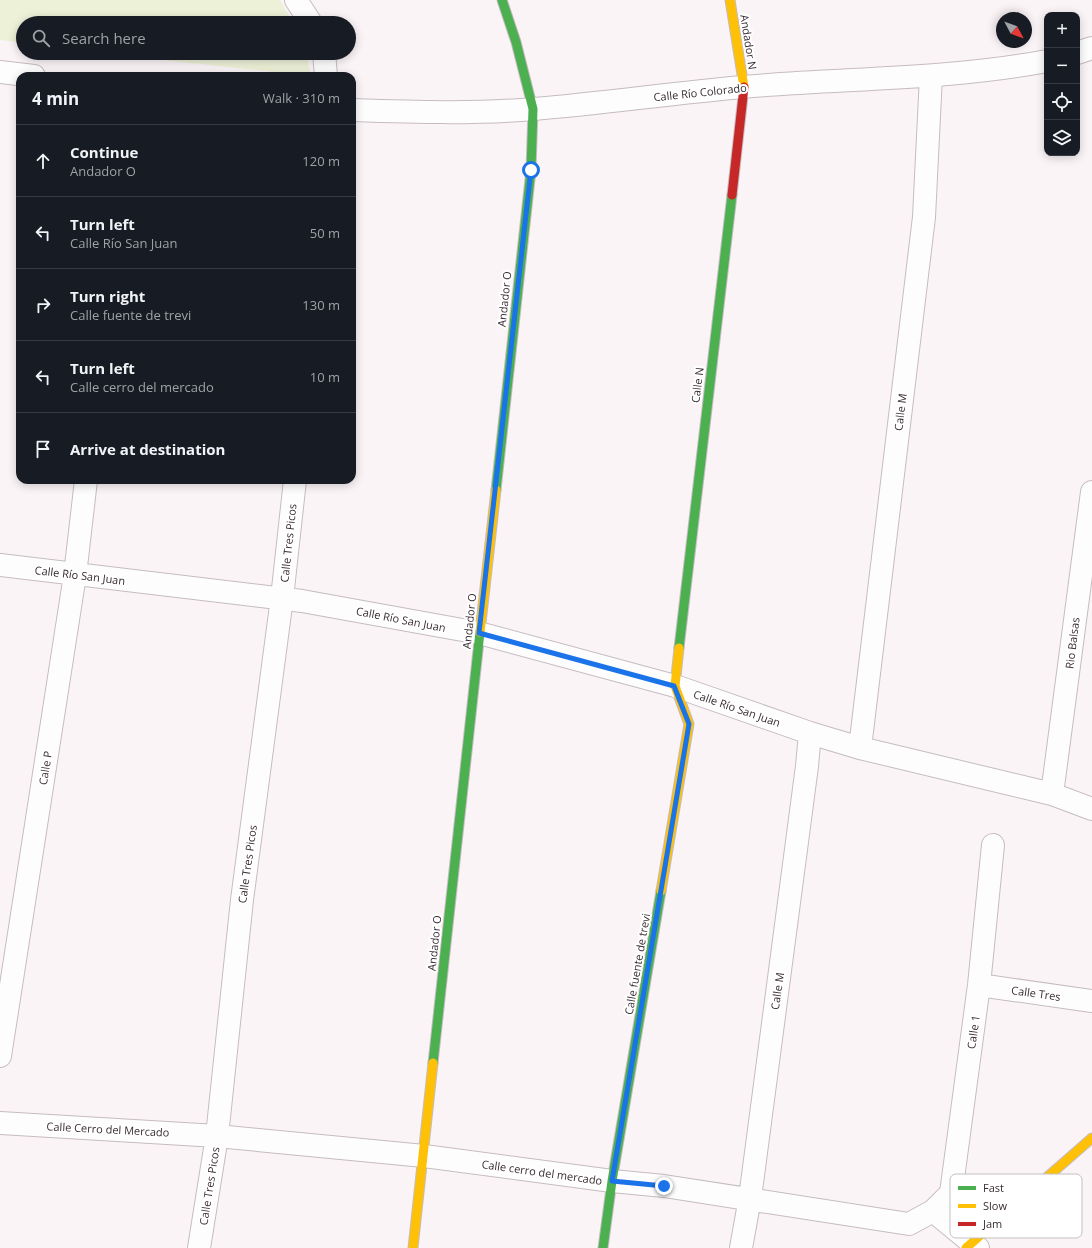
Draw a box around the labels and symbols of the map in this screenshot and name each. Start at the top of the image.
north arrow [996,12,1032,48]
street label: Andador N [737,13,761,71]
street label: Calle Río Colorado [653,80,748,104]
route start [522,161,540,179]
street label: Andador O [494,270,514,328]
street label: Calle N [687,366,707,404]
street label: Calle M [890,392,910,432]
street label: Calle Tres Picos [276,503,300,583]
street label: Calle Río San Juan [34,562,126,588]
street label: Andador O [459,592,479,650]
street label: Calle Río San Juan [355,603,447,635]
street label: Rio Balsas [1061,616,1083,670]
street label: Calle Río San Juan [692,686,782,730]
street label: Calle P [35,750,55,786]
street label: Calle Tres Picos [234,824,260,904]
street label: Calle fuente de trevi [621,912,653,1016]
street label: Andador O [424,914,444,972]
street label: Calle M [767,971,787,1011]
street label: Calle Tres [1010,982,1062,1004]
street label: Calle 1 [963,1014,983,1050]
street label: Calle Cerro del Mercado [46,1118,170,1140]
street label: Calle Tres Picos [195,1146,223,1226]
street label: Calle cerro del mercado [481,1156,604,1188]
legend [950,1174,1082,1238]
route end [655,1177,673,1195]
text: Fast [983,1180,1004,1195]
text: Slow [983,1198,1007,1213]
text: Jam [982,1216,1002,1231]

